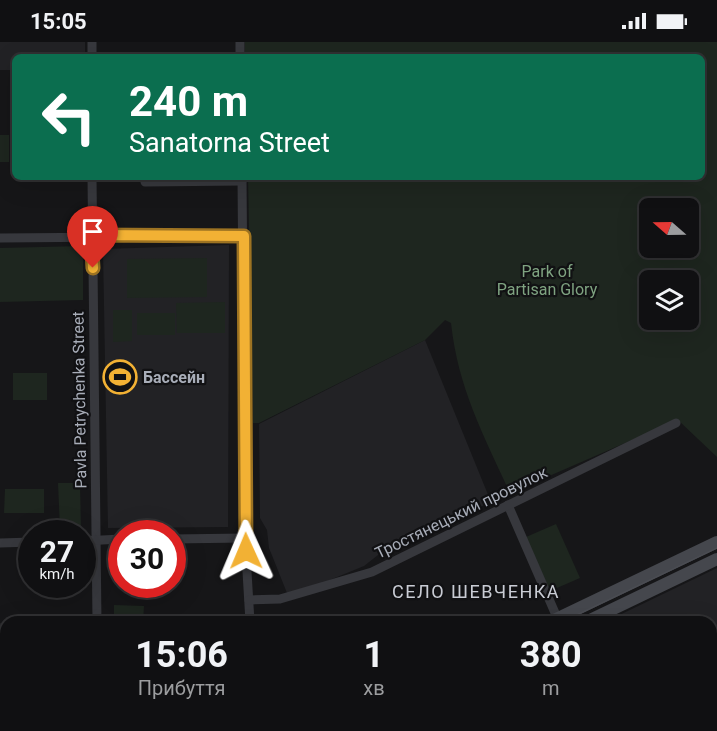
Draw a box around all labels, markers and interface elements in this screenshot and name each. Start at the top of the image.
text: 15:05 [30,9,87,34]
text: 240 m [129,77,248,126]
icon: left [30,78,108,156]
text: Sanatorna Street [129,127,330,159]
north arrow [639,198,699,258]
map controls [639,198,699,330]
pin [67,206,118,268]
icon: arrive [76,215,109,248]
park label: Park of Partisan Glory [497,262,598,299]
button: layers [639,270,699,330]
street label: Pavla Petrychenka Street [68,311,91,489]
sports icon: Бассейн [102,359,138,395]
place label: Бассейн [143,368,205,387]
street label: Тростянецький провулок [372,462,551,562]
position arrow [214,519,278,583]
speed limit sign: 30 [108,520,186,598]
text: 27 [40,534,74,569]
text: km/h [39,565,75,583]
district label: СЕЛО ШЕВЧЕНКА [392,581,560,602]
text: 15:06 [135,634,228,676]
text: 1 [364,634,384,676]
text: 380 [520,634,582,676]
text: Прибуття [138,676,226,700]
text: хв [363,676,385,700]
text: m [542,676,560,700]

